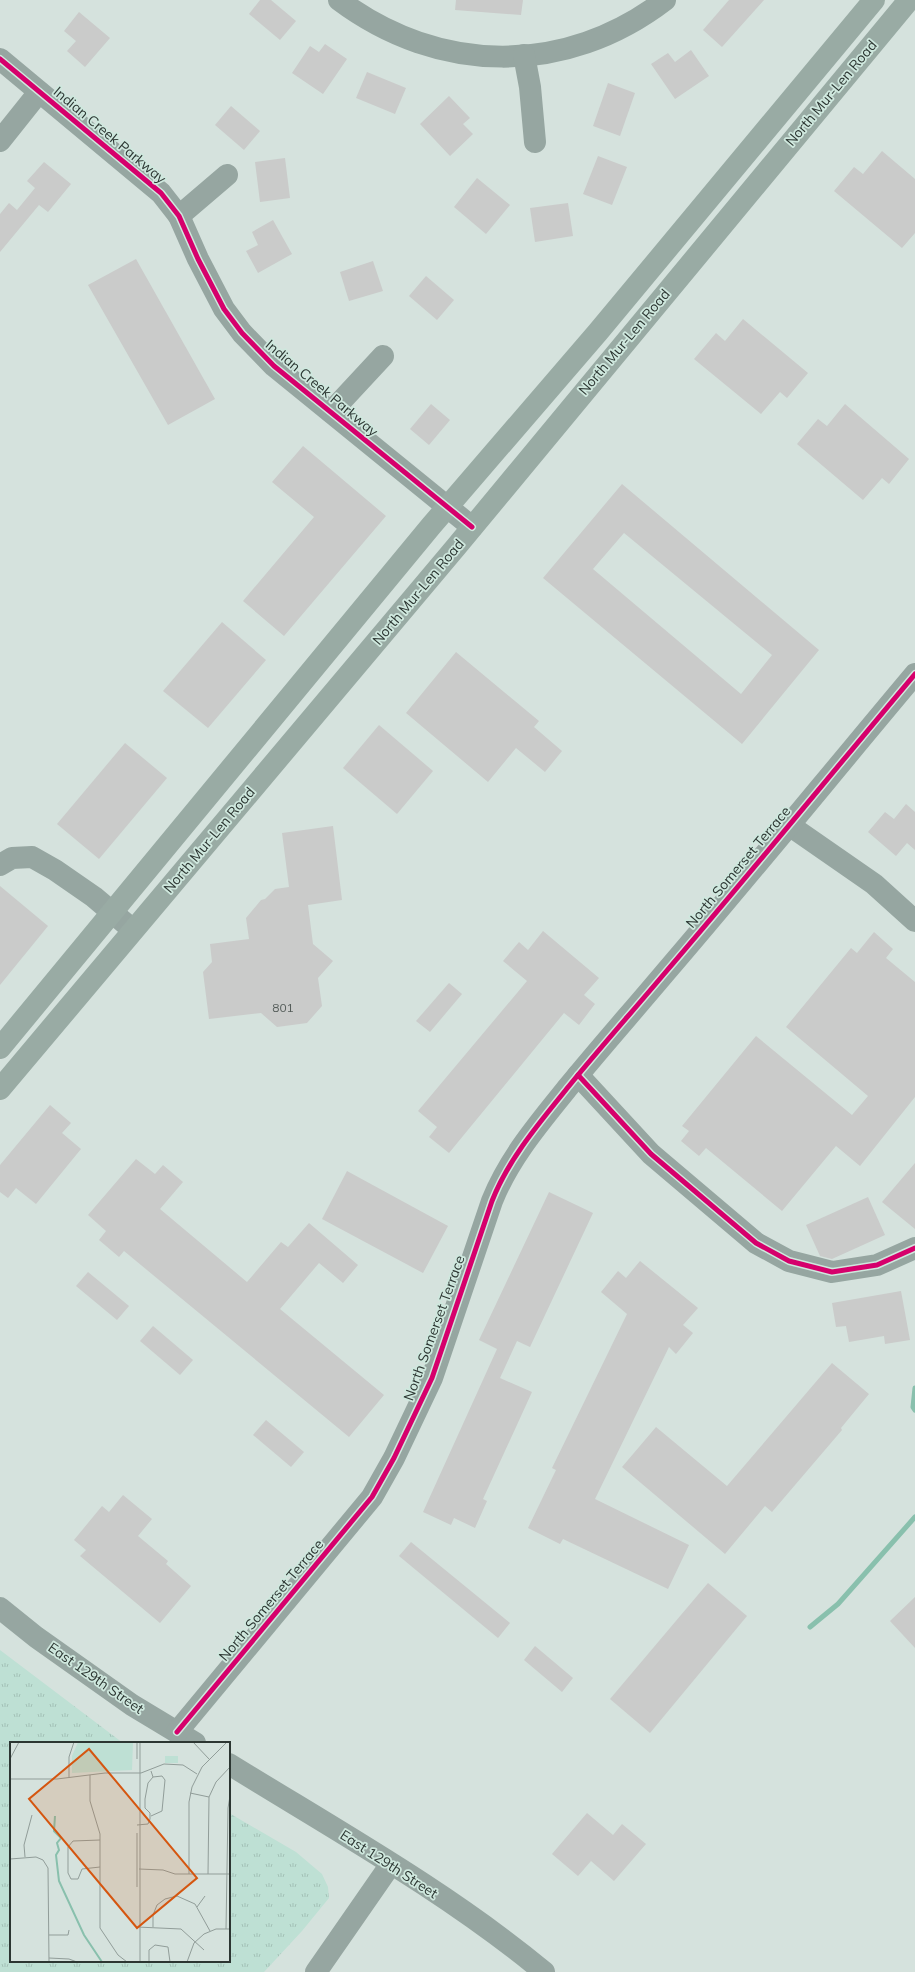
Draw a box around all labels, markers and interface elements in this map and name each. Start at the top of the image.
street label: North Mur-Len Road [781,36,881,150]
street label: Indian Creek Parkway [50,83,170,188]
street label: North Mur-Len Road [574,285,674,399]
street label: Indian Creek Parkway [262,336,382,441]
street label: North Mur-Len Road [368,535,468,649]
street label: North Mur-Len Road [159,783,259,897]
street label: North Somerset Terrace [682,802,794,932]
house number: 801 [272,1000,294,1015]
street label: North Somerset Terrace [399,1253,469,1403]
street label: North Somerset Terrace [215,1535,327,1665]
street label: East 129th Street [45,1638,147,1718]
inset map [10,1742,230,1962]
street label: East 129th Street [337,1826,441,1902]

